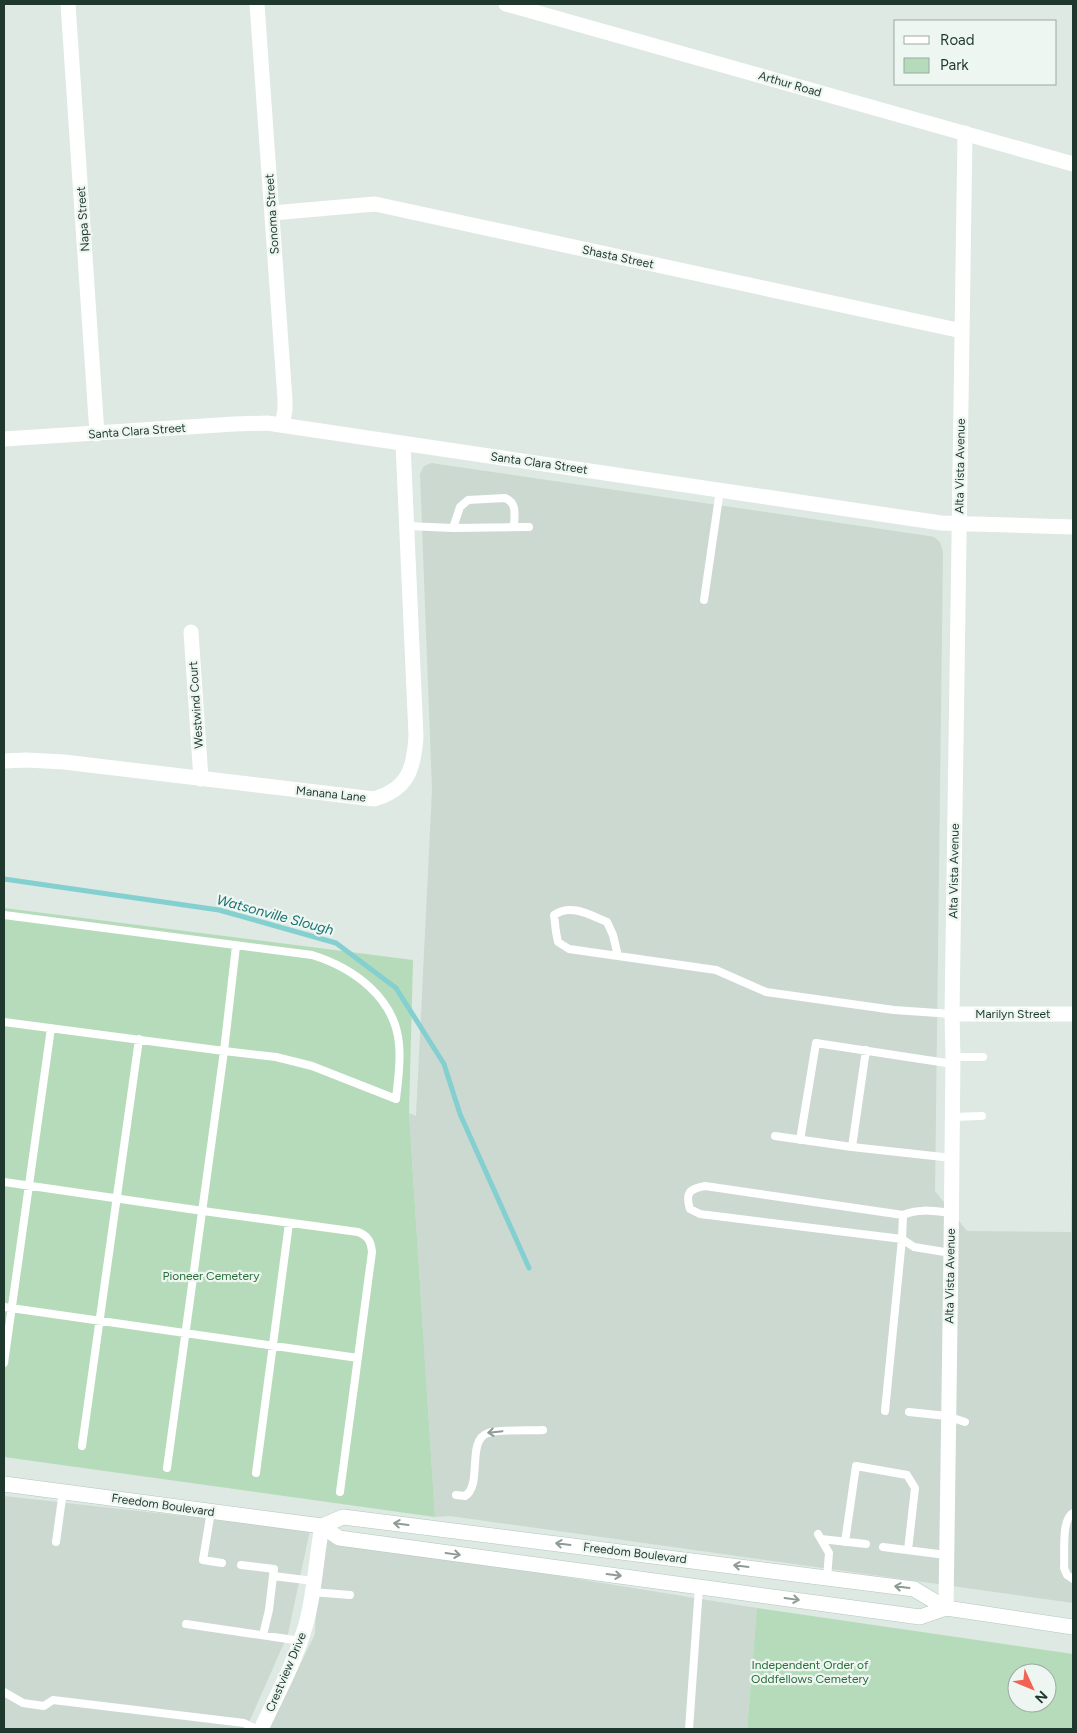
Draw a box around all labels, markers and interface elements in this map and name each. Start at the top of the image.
legend [894,20,1057,85]
text: Road [940,31,975,49]
text: Park [940,56,969,74]
street label: Arthur Road [757,68,823,100]
street label: Sonoma Street [262,173,282,255]
street label: Napa Street [74,186,92,252]
street label: Shasta Street [581,243,656,272]
street label: Alta Vista Avenue [952,418,968,514]
street label: Santa Clara Street [88,421,187,441]
street label: Santa Clara Street [490,449,589,477]
street label: Westwind Court [186,660,206,749]
street label: Manana Lane [295,783,367,805]
street label: Alta Vista Avenue [946,823,962,919]
water label: Watsonville Slough [215,891,336,939]
street label: Marilyn Street [975,1007,1051,1021]
street label: Alta Vista Avenue [942,1228,958,1324]
park label: Pioneer Cemetery [163,1269,260,1283]
one-way arrow [487,1428,503,1437]
street label: Freedom Boulevard [111,1491,215,1519]
one-way arrow [394,1519,410,1529]
one-way arrow [555,1539,571,1549]
street label: Freedom Boulevard [583,1540,687,1566]
one-way arrow [445,1549,461,1559]
one-way arrow [733,1561,749,1571]
one-way arrow [606,1570,622,1580]
one-way arrow [895,1582,911,1592]
one-way arrow [784,1595,800,1605]
street label: Crestview Drive [263,1630,309,1714]
park label: Independent Order of Oddfellows Cemetery [751,1658,870,1686]
north arrow [1007,1663,1057,1713]
text: N [1031,1687,1051,1706]

